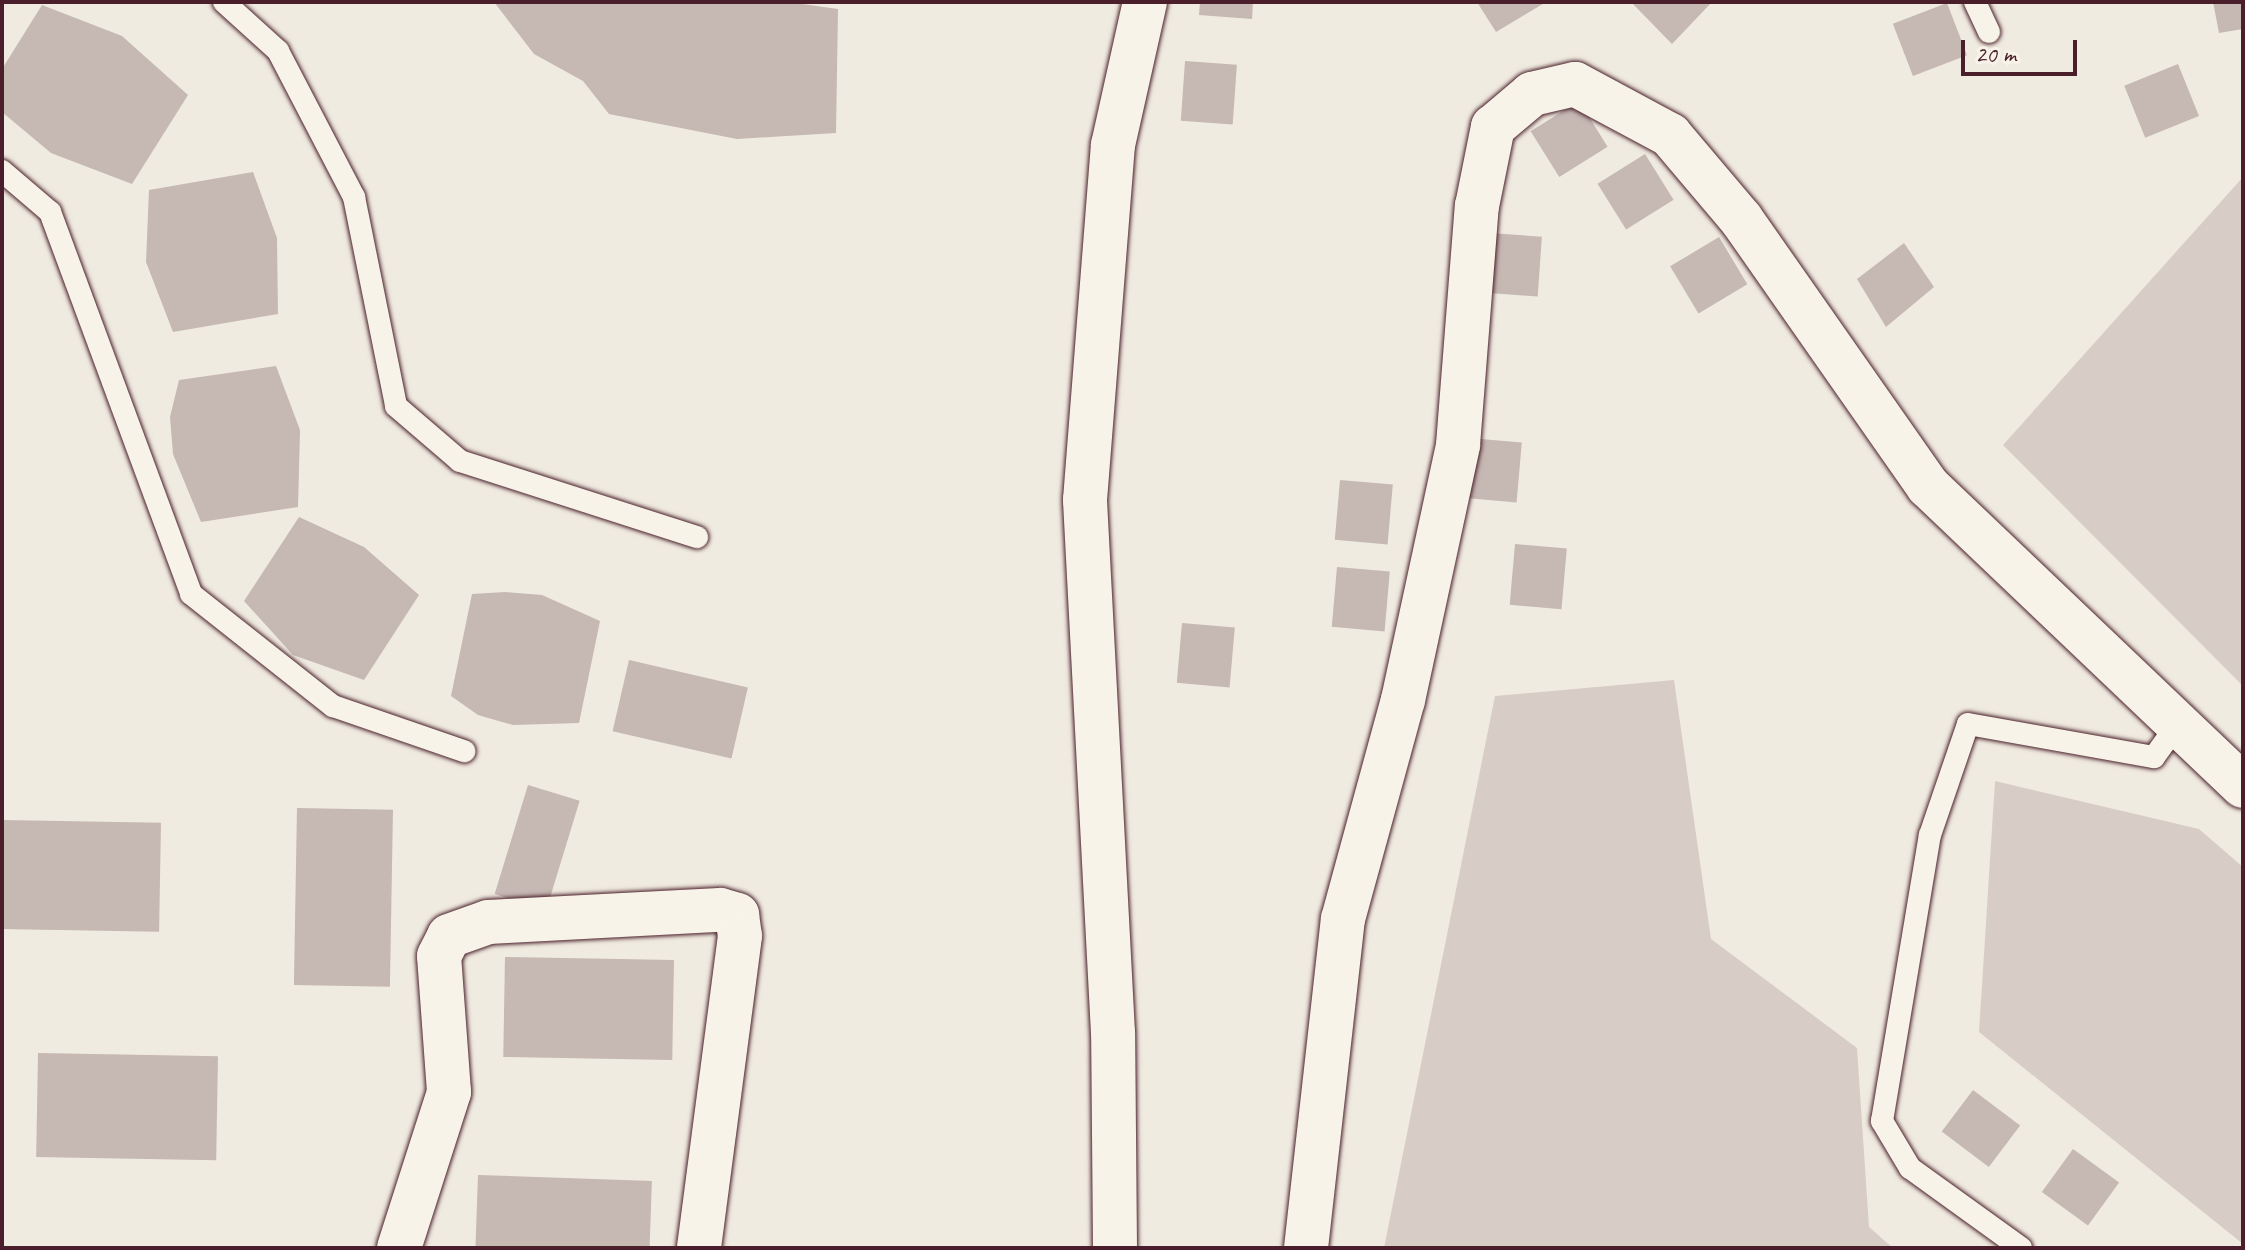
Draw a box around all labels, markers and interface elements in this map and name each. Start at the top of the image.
scale bar [1965,24,2081,74]
text: 20 m [1975,39,2016,69]

